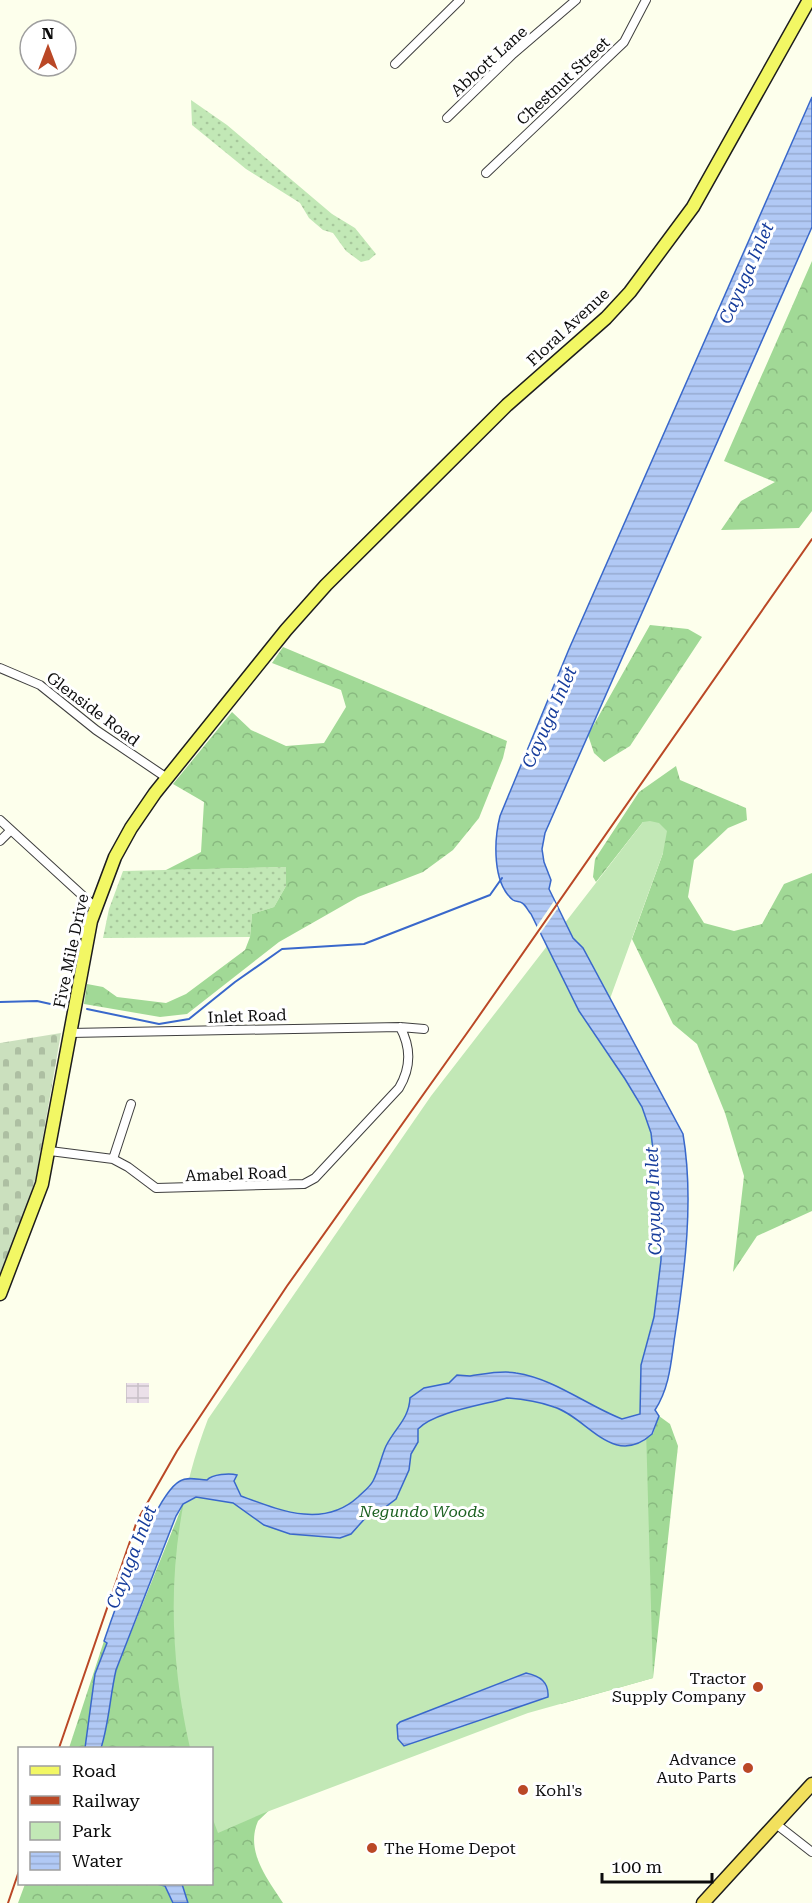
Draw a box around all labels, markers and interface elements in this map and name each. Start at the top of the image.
north arrow [18,18,78,78]
street label: Abbott Lane [447,22,531,100]
text: N [42,24,54,43]
street label: Chestnut Street [513,33,613,129]
water label: Cayuga Inlet [714,219,778,327]
street label: Floral Avenue [523,284,613,370]
water label: Cayuga Inlet [517,663,581,771]
street label: Glenside Road [43,668,143,750]
street label: Five Mile Drive [50,892,92,1010]
street label: Inlet Road [207,1005,287,1027]
water label: Cayuga Inlet [641,1146,665,1256]
street label: Amabel Road [185,1163,287,1185]
water label: Cayuga Inlet [102,1502,160,1611]
park label: Negundo Woods [358,1502,485,1521]
place label: Tractor Supply Company [612,1669,747,1706]
marker: Tractor Supply Company [751,1680,765,1694]
legend [18,1747,213,1885]
place label: Advance Auto Parts [656,1750,736,1787]
text: Road [72,1760,117,1781]
marker: Advance Auto Parts [741,1761,755,1775]
place label: Kohl's [535,1781,583,1800]
marker: Kohl's [516,1783,530,1797]
text: Railway [72,1790,140,1811]
text: Park [72,1820,112,1841]
place label: The Home Depot [384,1839,516,1858]
marker: The Home Depot [365,1841,379,1855]
scale bar [602,1846,712,1884]
text: Water [72,1850,123,1871]
text: 100 m [611,1856,662,1877]

